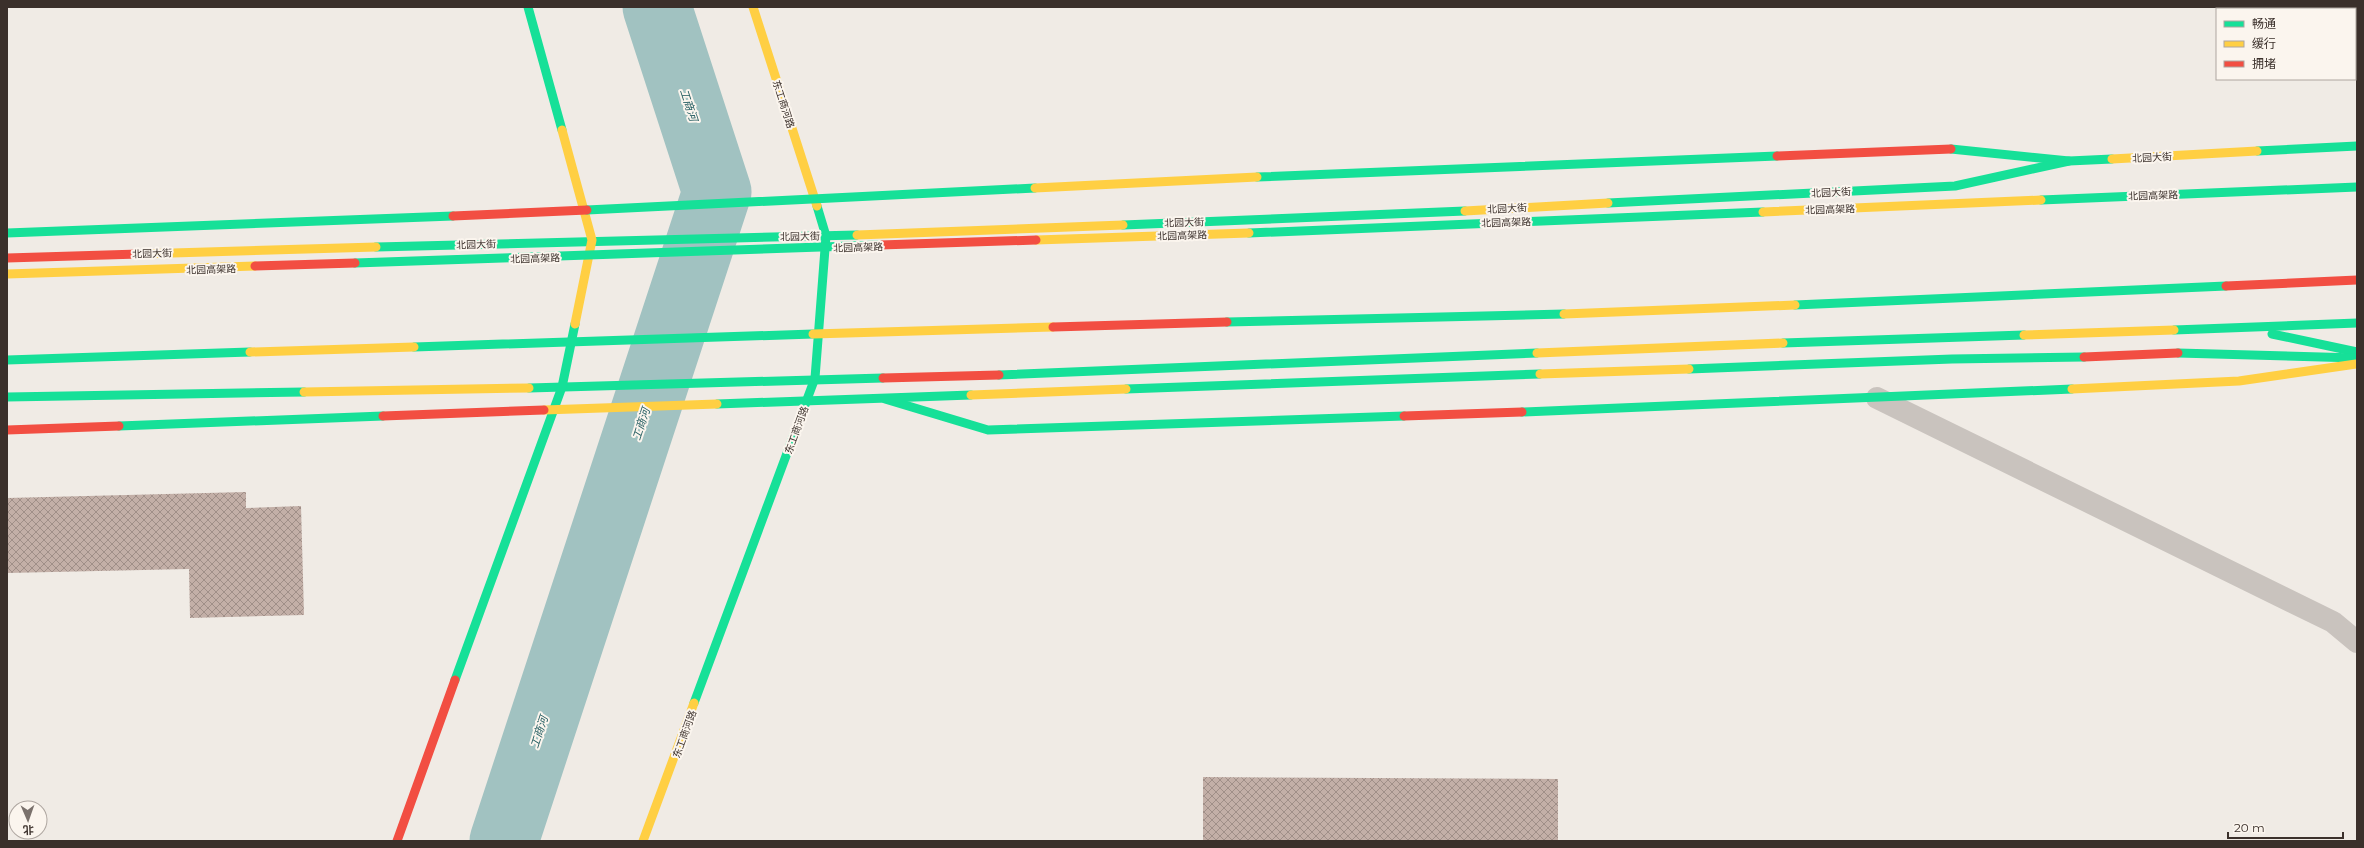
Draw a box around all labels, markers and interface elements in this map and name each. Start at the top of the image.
legend [2216,8,2356,80]
text: 畅通 [2252,16,2276,31]
text: 缓行 [2252,36,2276,51]
text: 拥堵 [2252,56,2276,71]
street label: 东工商河路 [770,78,797,130]
water label: 工商河 [677,87,701,125]
street label: 北园大街 [2132,150,2172,165]
street label: 北园大街 [1811,185,1851,200]
street label: 北园高架路 [2128,188,2178,203]
street label: 北园大街 [1487,201,1527,216]
street label: 北园高架路 [1805,202,1855,217]
street label: 北园大街 [1164,215,1204,230]
street label: 北园高架路 [1481,215,1531,230]
street label: 北园高架路 [1157,228,1207,243]
street label: 北园大街 [780,230,820,243]
street label: 北园大街 [456,237,496,252]
street label: 北园高架路 [833,240,883,255]
street label: 北园大街 [132,246,172,261]
street label: 北园高架路 [510,251,560,266]
street label: 北园高架路 [186,262,236,277]
water label: 工商河 [629,404,653,442]
street label: 东工商河路 [782,404,811,456]
street label: 东工商河路 [670,708,699,760]
water label: 工商河 [527,712,551,750]
north arrow [8,800,48,840]
scale bar [2228,814,2343,840]
text: 20 m [2234,820,2265,835]
text: 北 [23,823,34,837]

